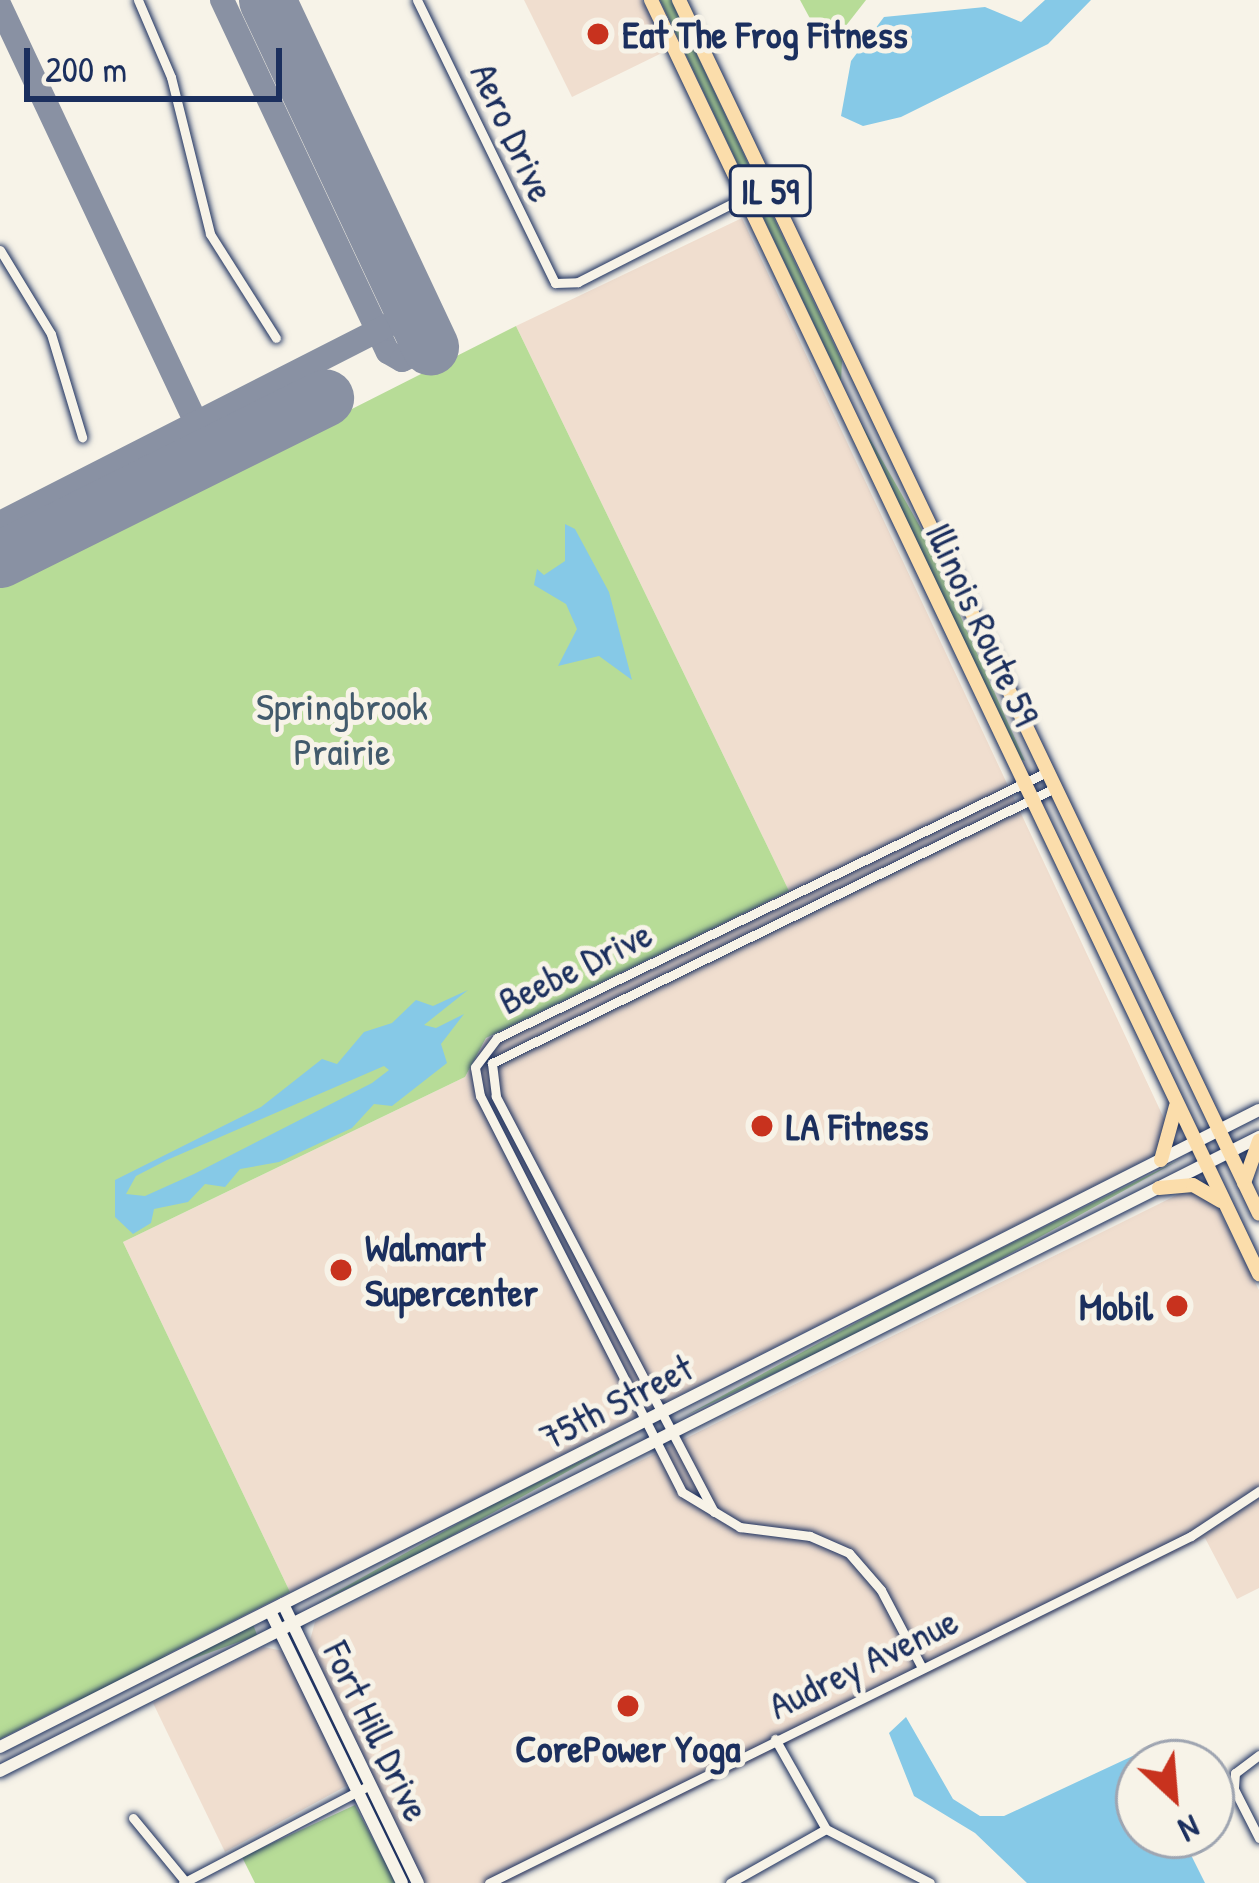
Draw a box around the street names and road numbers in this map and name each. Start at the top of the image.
street label: Aero Drive [461,55,565,209]
road number: IL 59 [728,161,812,221]
street label: Illinois Route 59 [916,515,1050,733]
street label: Beebe Drive [491,910,659,1024]
street label: 75th Street [532,1344,700,1460]
street label: Audrey Avenue [761,1597,965,1729]
street label: Fort Hill Drive [313,1634,441,1828]

